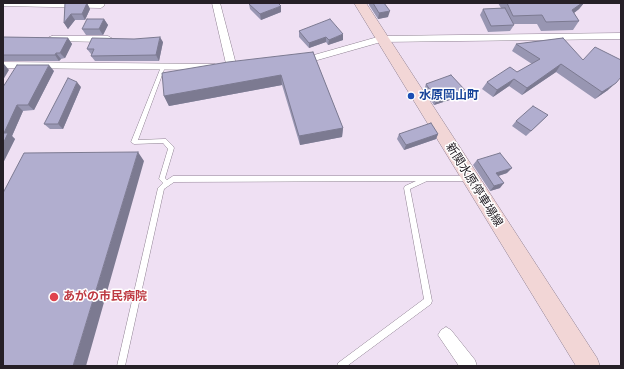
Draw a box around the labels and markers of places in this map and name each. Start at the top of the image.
place label: 水原岡山町 [419,89,479,103]
marker: 水原岡山町 [406,91,416,101]
place label: あがの市民病院 [63,290,147,304]
marker: あがの市民病院 [48,291,60,303]

